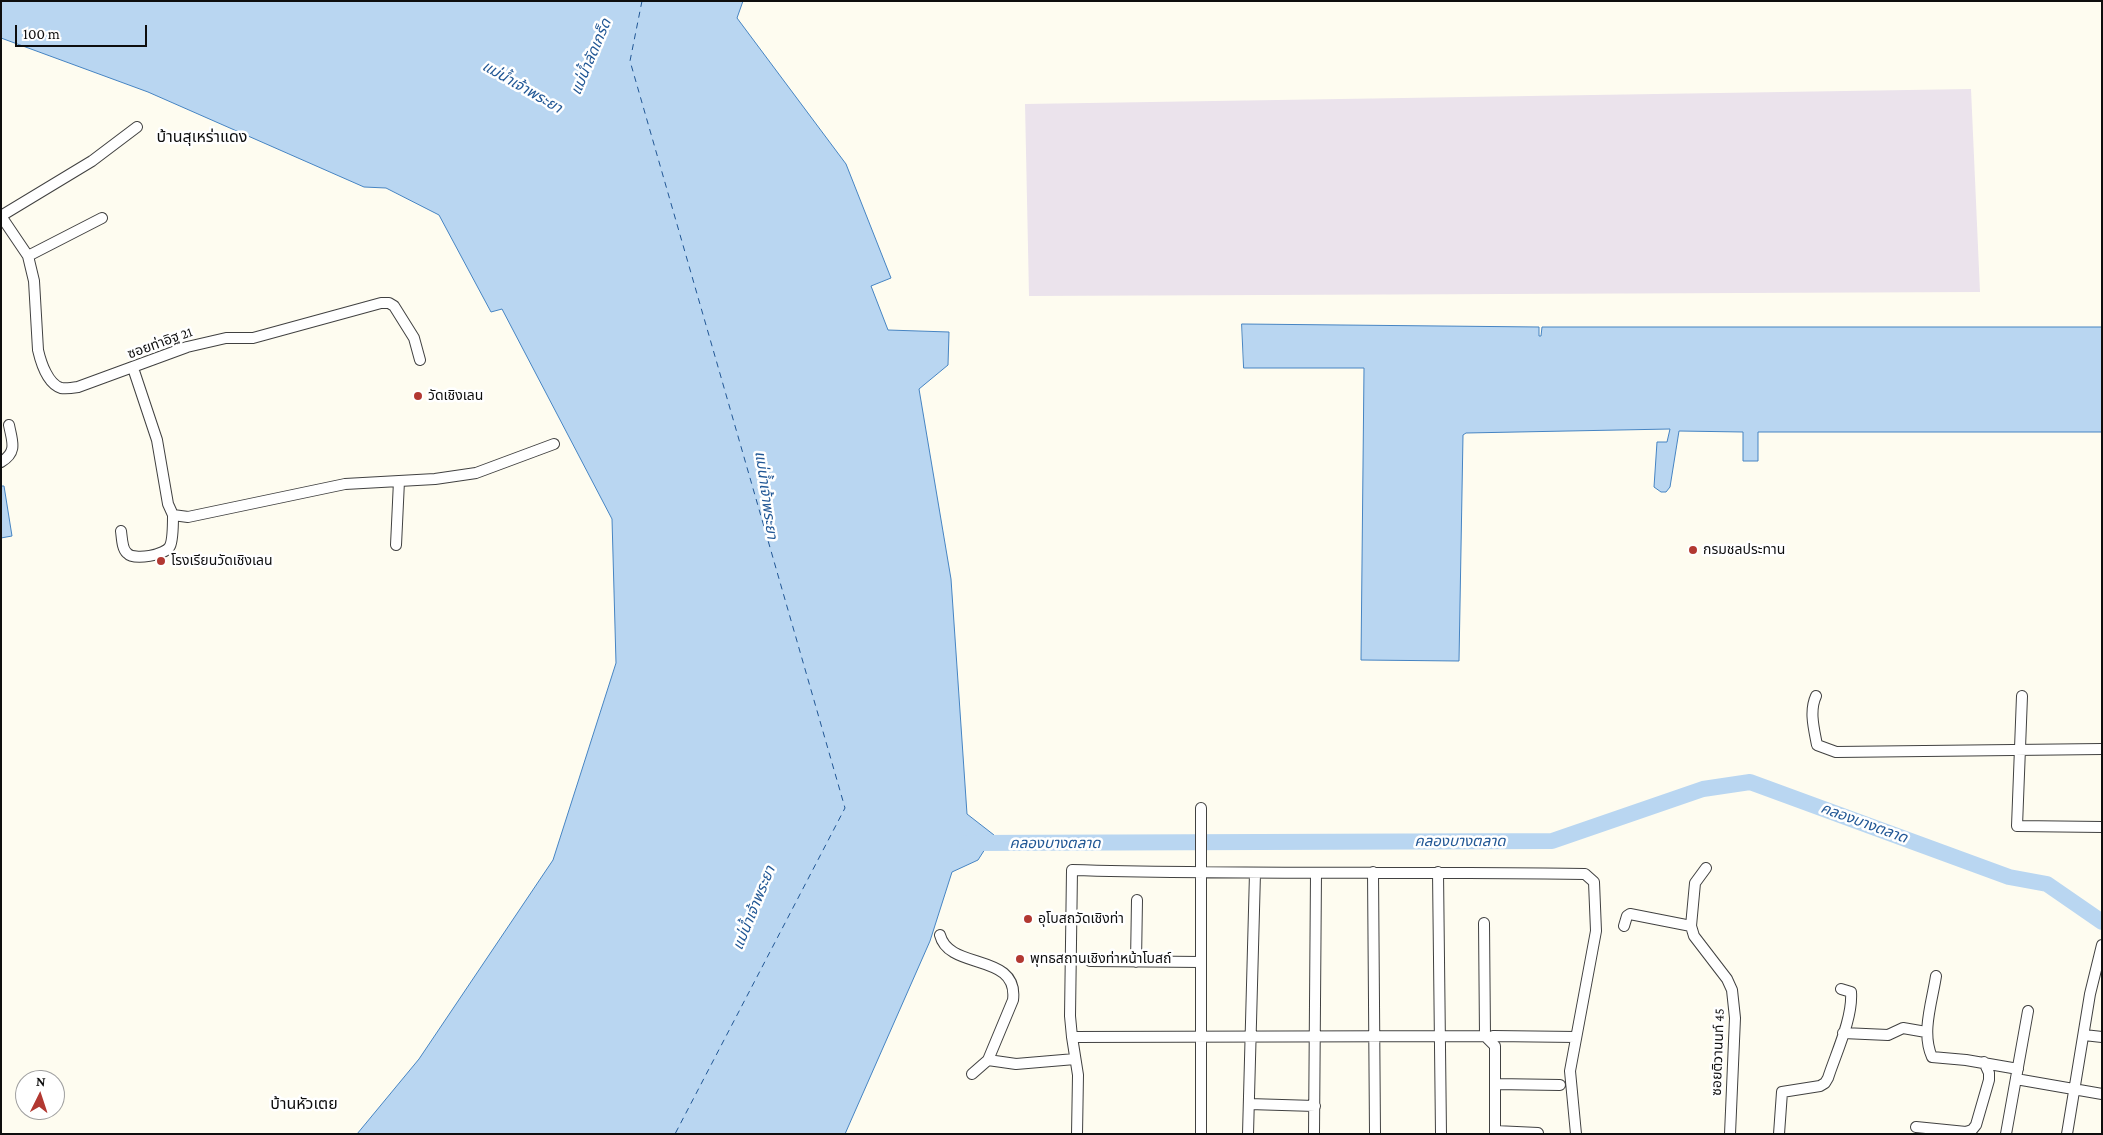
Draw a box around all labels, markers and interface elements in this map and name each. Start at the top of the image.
scale bar [18,15,150,47]
water label: แม่น้ำลัดเกร็ด [567,16,615,98]
text: 100 m [23,26,60,42]
water label: แม่น้ำเจ้าพระยา [479,57,565,117]
district label: บ้านสุเหร่าแดง [157,127,247,147]
street label: ซอยท่าอิฐ 21 [125,323,195,363]
place label: วัดเชิงเลน [428,388,483,404]
marker: วัดเชิงเลน [412,390,424,402]
water label: แม่น้ำเจ้าพระยา [751,450,781,540]
place label: กรมชลประทาน [1703,542,1785,558]
marker: กรมชลประทาน [1687,544,1699,556]
place label: โรงเรียนวัดเชิงเลน [171,553,272,569]
marker: โรงเรียนวัดเชิงเลน [155,555,167,567]
water label: คลองบางตลาด [1818,799,1910,847]
water label: คลองบางตลาด [1414,832,1506,850]
water label: คลองบางตลาด [1009,834,1101,852]
water label: แม่น้ำเจ้าพระยา [729,863,779,953]
place label: อุโบสถวัดเชิงท่า [1038,911,1124,927]
marker: อุโบสถวัดเชิงท่า [1022,913,1034,925]
place label: พุทธสถานเชิงท่าหน้าโบสถ์ [1030,951,1171,967]
marker: พุทธสถานเชิงท่าหน้าโบสถ์ [1014,953,1026,965]
street label: ซอยติวานนท์ 45 [1708,1008,1728,1096]
north arrow [15,1070,65,1120]
text: N [36,1073,46,1089]
district label: บ้านหัวเตย [270,1094,338,1114]

